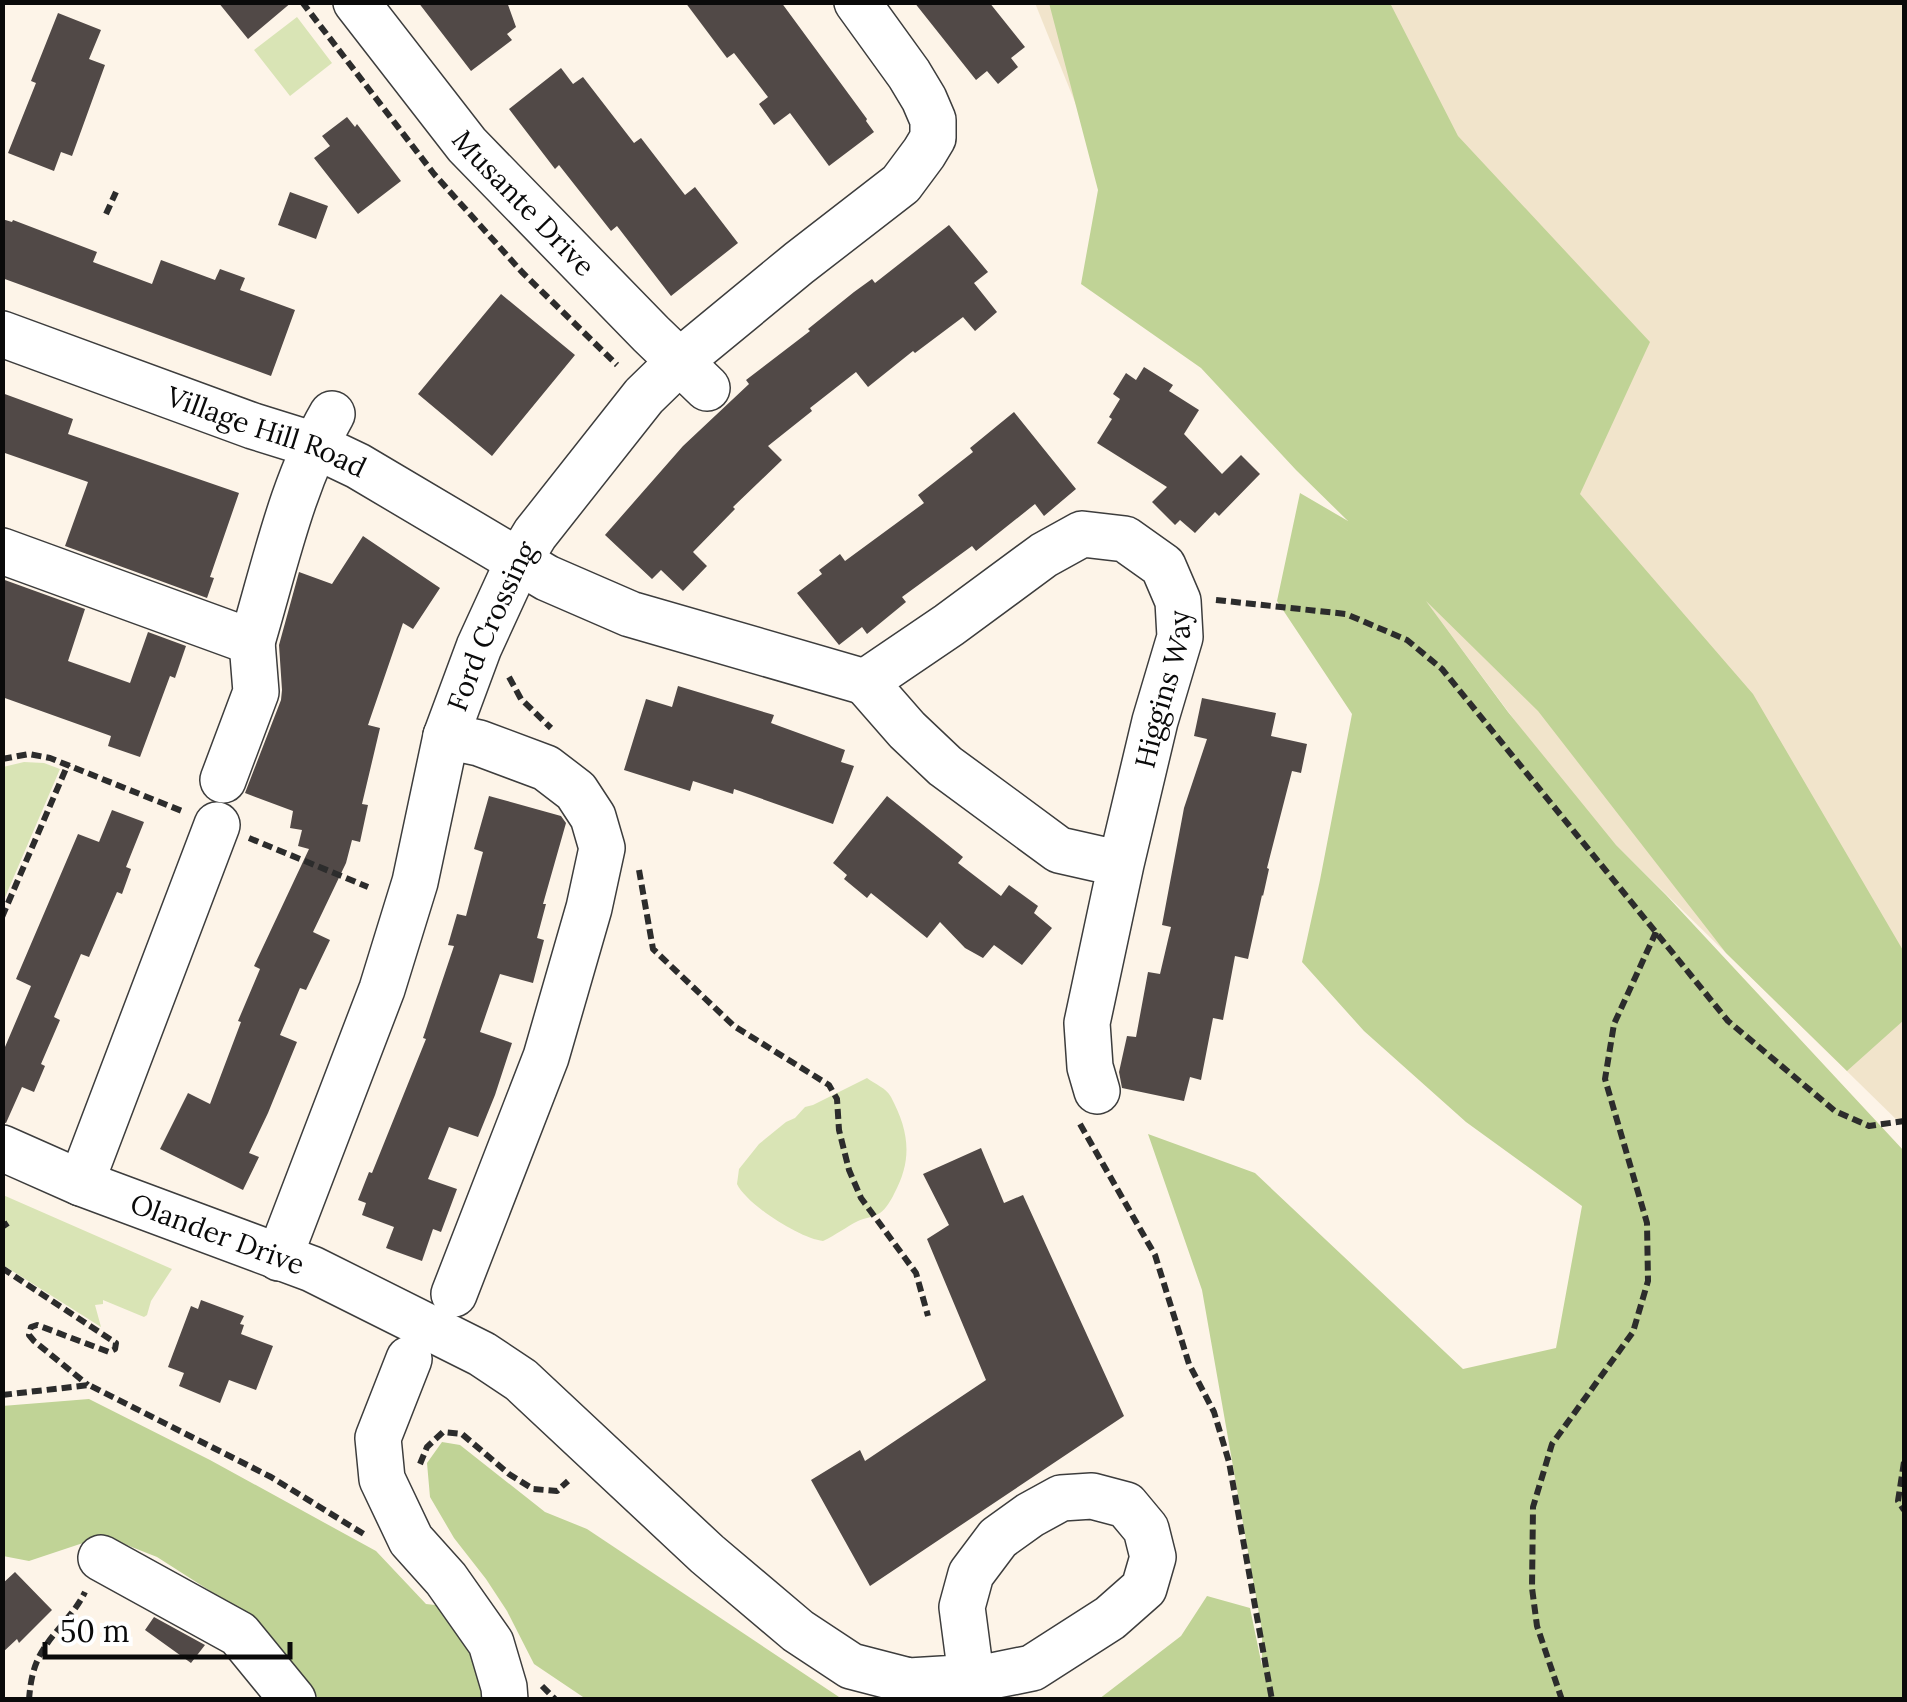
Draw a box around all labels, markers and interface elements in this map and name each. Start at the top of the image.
street label: Musante Drive [444,123,603,284]
street label: Village Hill Road [161,378,372,485]
street label: Ford Crossing [439,534,545,716]
street label: Higgins Way [1126,609,1198,772]
street label: Olander Drive [125,1185,309,1283]
scale bar [45,1597,290,1659]
text: 50 m [60,1612,130,1650]

